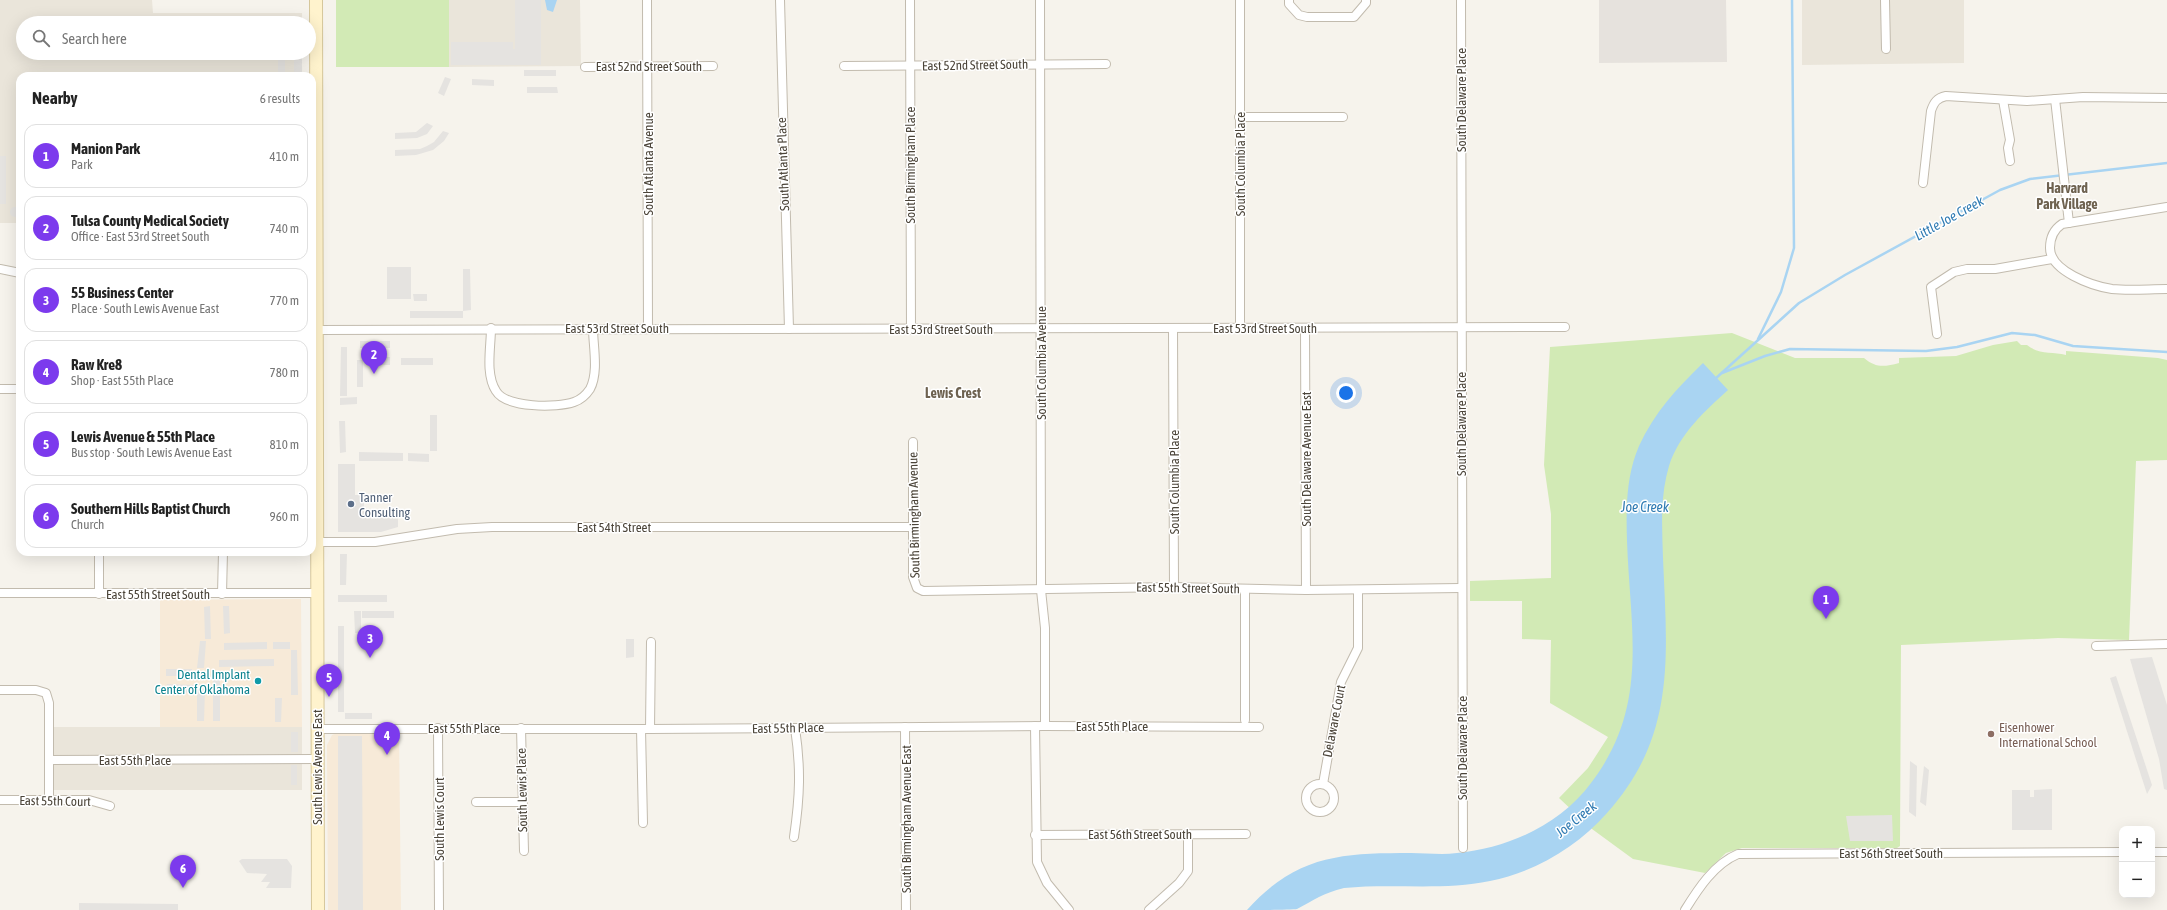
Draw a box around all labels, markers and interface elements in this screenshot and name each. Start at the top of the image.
search box [16,16,316,60]
icon: search [30,27,52,49]
text: Search here [62,30,127,47]
street label: South Delaware Place [1454,48,1469,152]
street label: East 52nd Street South [922,57,1028,73]
street label: East 52nd Street South [596,59,702,74]
text: Nearby [32,88,78,108]
text: 6 results [260,91,300,106]
street label: South Birmingham Place [903,106,918,223]
street label: South Atlanta Avenue [641,112,656,216]
street label: South Columbia Place [1233,112,1248,216]
street label: South Atlanta Place [774,117,792,211]
text: Manion Park [71,140,140,157]
text: 1 [43,149,49,164]
text: 410 m [270,149,299,164]
text: Park [71,157,93,172]
district label: Harvard Park Village [2036,180,2098,212]
water label: Little Joe Creek [1912,192,1987,244]
text: Tulsa County Medical Society [71,212,229,229]
text: 2 [43,221,49,236]
text: 740 m [270,221,299,236]
text: Office · East 53rd Street South [71,229,210,244]
text: 55 Business Center [71,284,173,301]
text: 3 [43,293,49,308]
text: 770 m [270,293,299,308]
text: Place · South Lewis Avenue East [71,301,219,316]
street label: South Columbia Avenue [1034,306,1049,420]
street label: East 53rd Street South [565,321,669,336]
street label: East 53rd Street South [1213,321,1317,336]
street label: East 53rd Street South [889,322,993,337]
pin: 2 [361,341,387,374]
text: Raw Kre8 [71,356,122,373]
text: 4 [43,365,49,380]
text: 780 m [270,365,299,380]
street label: South Delaware Place [1454,372,1469,476]
text: Shop · East 55th Place [71,373,174,388]
your location [1336,383,1356,403]
district label: Lewis Crest [925,385,981,401]
street label: South Delaware Avenue East [1299,391,1314,527]
text: Lewis Avenue & 55th Place [71,428,215,445]
street label: South Columbia Place [1167,430,1182,534]
text: 5 [43,437,49,452]
text: 810 m [270,437,299,452]
text: Bus stop · South Lewis Avenue East [71,445,232,460]
street label: South Birmingham Avenue [905,452,923,578]
place label: Tanner Consulting [359,490,411,520]
marker: Tanner Consulting [346,499,356,509]
water label: Joe Creek [1620,499,1670,515]
text: Southern Hills Baptist Church [71,500,230,517]
text: 6 [43,509,49,524]
text: 960 m [270,509,299,524]
text: Church [71,517,104,532]
street label: East 54th Street [577,520,651,535]
street label: East 55th Street South [1136,580,1240,596]
pin: 1 [1813,586,1839,619]
street label: East 55th Street South [106,587,210,602]
pin: 3 [357,625,383,658]
pin: 5 [316,664,342,697]
place label: Dental Implant Center of Oklahoma [155,667,250,697]
marker: Dental Implant Center of Oklahoma [253,676,263,686]
street label: Delaware Court [1320,683,1348,759]
street label: South Delaware Place [1455,696,1470,800]
street label: South Lewis Avenue East [310,709,325,825]
street label: East 55th Place [1076,719,1148,734]
street label: East 55th Place [752,720,824,736]
place label: Eisenhower International School [1999,720,2098,750]
street label: East 55th Place [428,721,500,736]
pin: 4 [374,722,400,755]
marker: Eisenhower International School [1986,729,1996,739]
street label: South Birmingham Avenue East [899,745,914,893]
street label: South Lewis Place [514,748,530,832]
street label: East 55th Place [99,753,171,768]
street label: South Lewis Court [432,777,447,861]
street label: East 55th Court [19,793,91,809]
water label: Joe Creek [1552,797,1600,841]
map controls [2119,826,2155,898]
button: + [2119,826,2155,862]
street label: East 56th Street South [1088,827,1192,842]
street label: East 56th Street South [1839,846,1943,861]
pin: 6 [170,855,196,888]
button: − [2119,862,2155,898]

